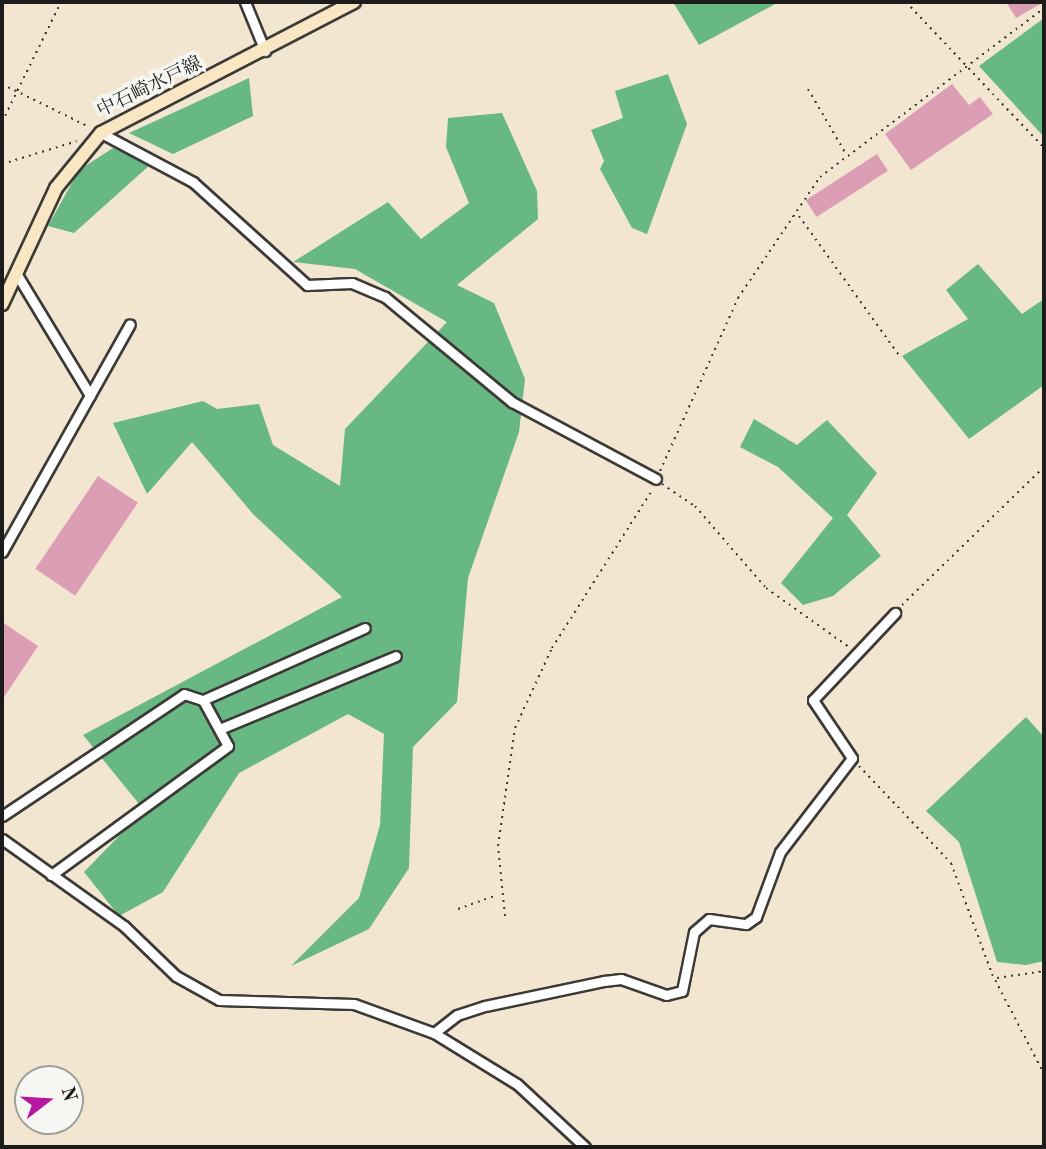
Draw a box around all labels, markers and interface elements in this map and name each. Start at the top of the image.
street label: 中石崎水戸線 [94,53,206,123]
north arrow [14,1065,84,1135]
text: N [56,1085,79,1104]

